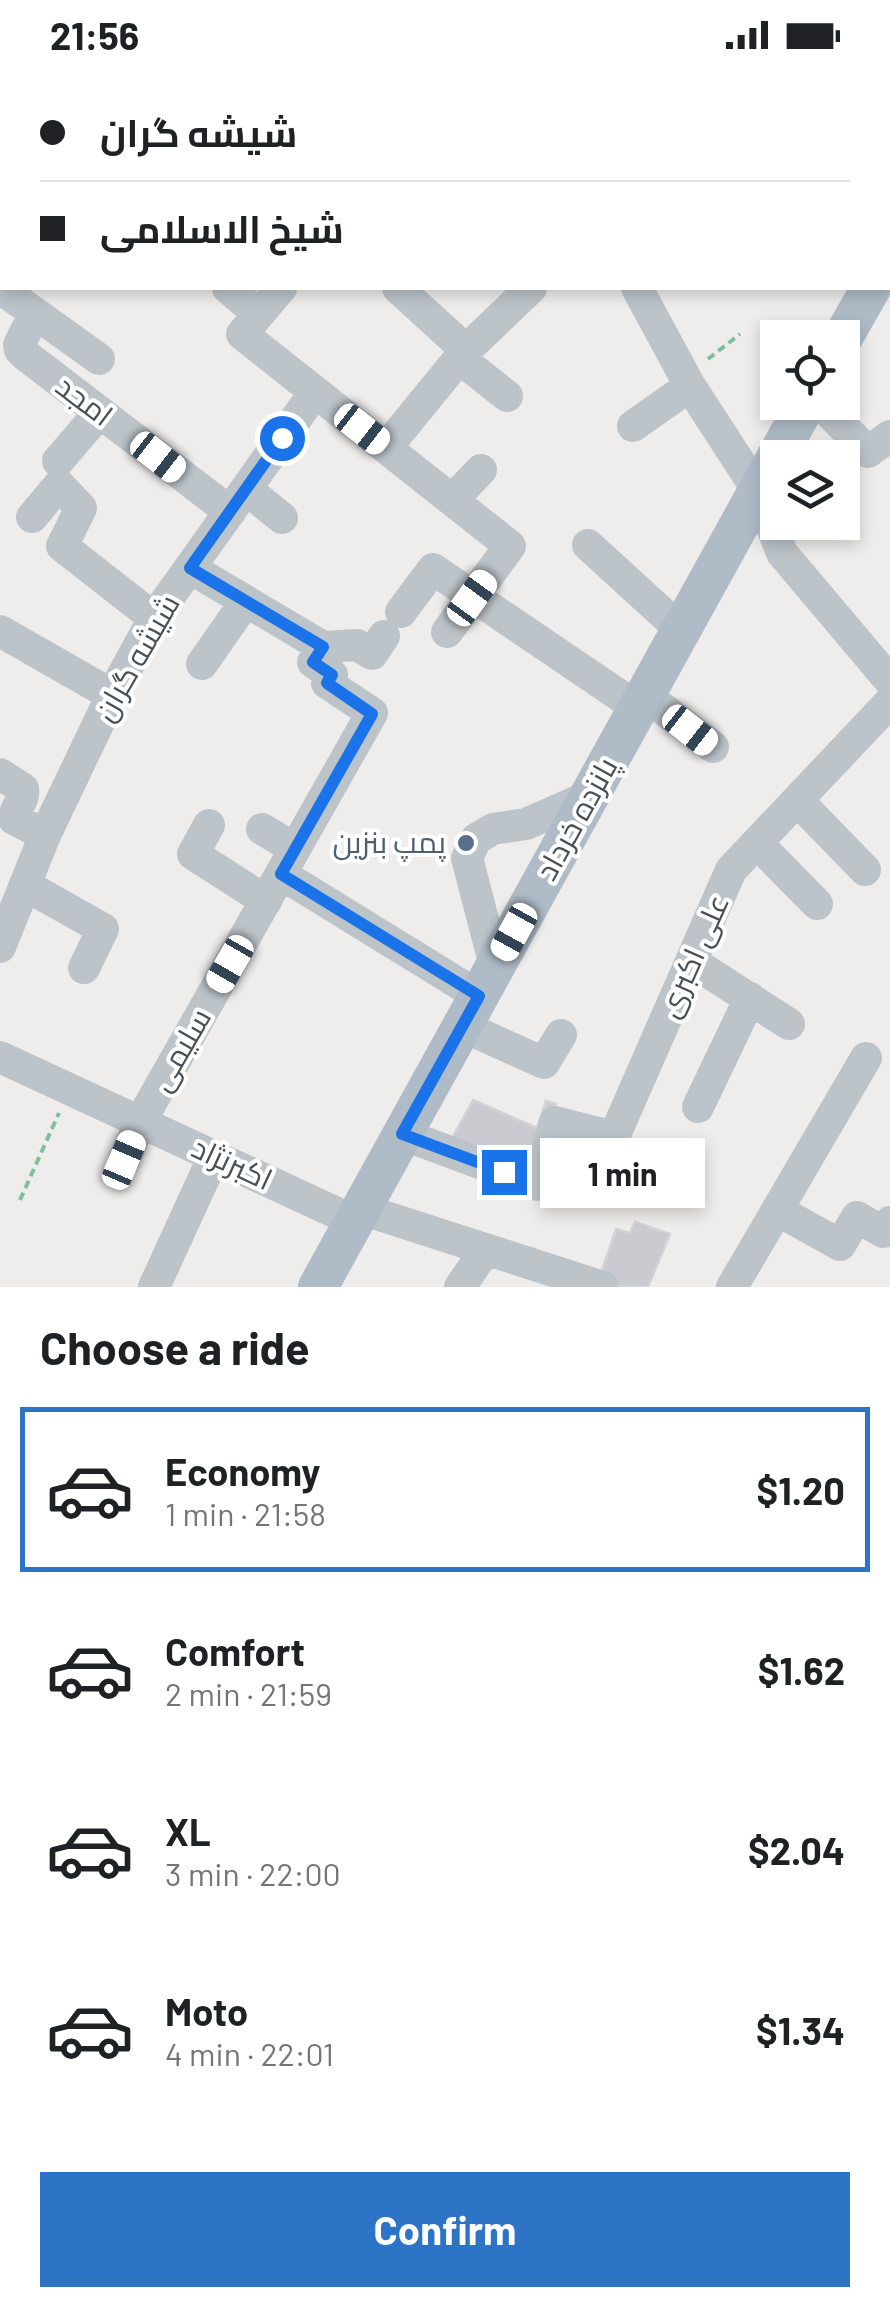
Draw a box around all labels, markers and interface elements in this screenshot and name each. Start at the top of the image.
text: 21:56 [50,12,139,58]
text: شیشه گران [100,109,297,155]
text: شیخ الاسلامی [100,205,344,251]
map controls [760,320,860,540]
button: locate [760,320,860,420]
street label: امجد [50,367,121,432]
car [329,399,395,459]
route start [260,416,305,461]
car [125,427,191,487]
button: layers [760,440,860,540]
car [442,565,502,631]
street label: شیشه گران [85,587,187,727]
car [657,700,723,760]
street label: پانزده خرداد [527,750,626,887]
place label: پمپ بنزین [332,823,446,862]
marker: پمپ بنزین [455,832,477,854]
street label: علی اکبری [649,888,737,1023]
car [486,898,542,966]
car [202,931,258,997]
street label: سلیمی [141,1001,219,1098]
car [98,1127,150,1193]
street label: اکبرنژاد [187,1128,279,1197]
callout: 1 min [539,1137,704,1207]
route end [482,1150,527,1195]
text: 1 min [587,1154,658,1192]
text: Choose a ride [40,1320,310,1374]
icon: car [45,1445,135,1535]
text: Economy [165,1448,320,1494]
text: $1.20 [757,1467,845,1513]
text: 1 min · 21:58 [165,1494,326,1532]
icon: car [45,1625,135,1715]
text: Comfort [165,1628,305,1674]
text: $1.62 [758,1647,845,1693]
text: 2 min · 21:59 [165,1674,332,1712]
icon: car [45,1805,135,1895]
text: XL [165,1808,211,1854]
text: $2.04 [748,1827,845,1873]
text: 3 min · 22:00 [165,1854,341,1892]
icon: car [45,1985,135,2075]
text: Moto [165,1988,248,2034]
text: $1.34 [756,2007,845,2053]
text: 4 min · 22:01 [165,2034,334,2072]
button: Confirm [40,2172,850,2287]

